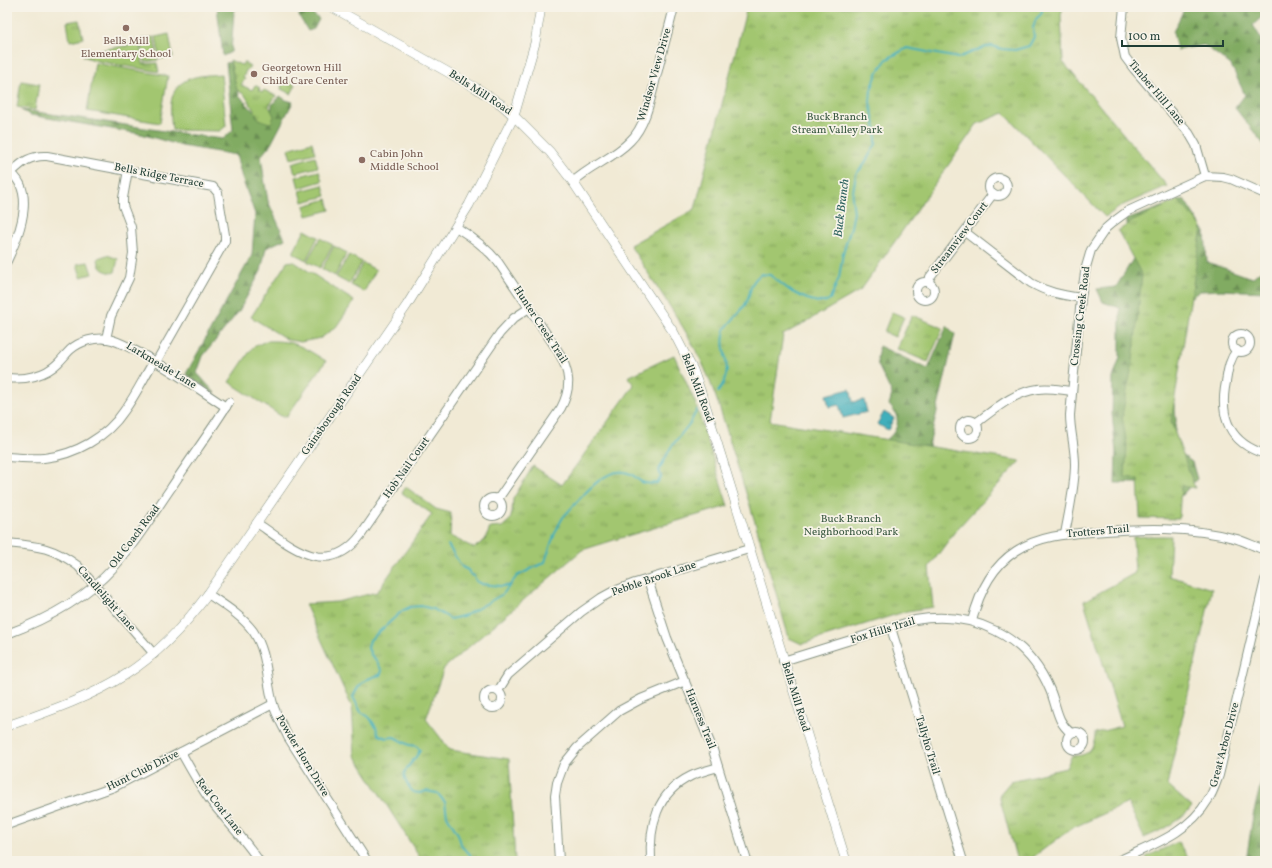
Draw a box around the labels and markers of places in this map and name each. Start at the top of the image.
marker: Bells Mill Elementary School [121,23,131,33]
place label: Bells Mill Elementary School [81,34,171,62]
place label: Georgetown Hill Child Care Center [262,61,348,89]
marker: Georgetown Hill Child Care Center [249,69,259,79]
place label: Cabin John Middle School [370,147,439,175]
marker: Cabin John Middle School [357,155,367,165]

